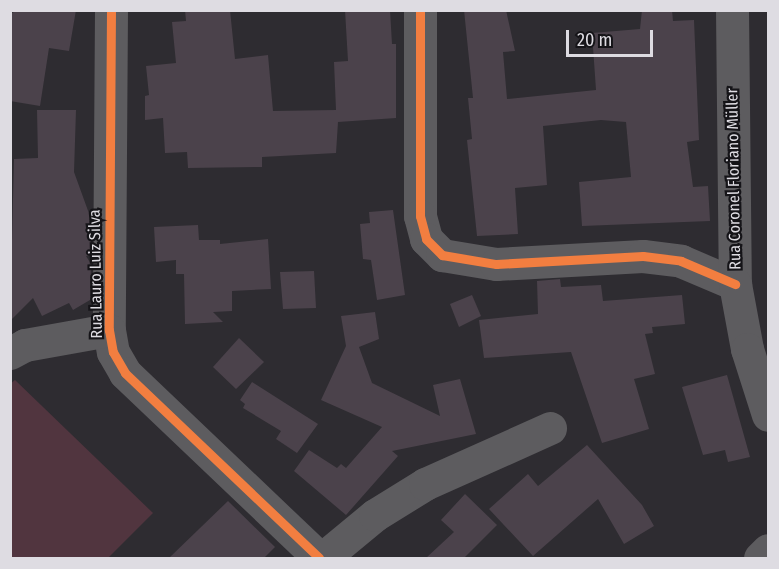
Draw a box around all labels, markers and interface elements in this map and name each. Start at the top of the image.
scale bar [569,18,656,56]
text: 20 m [577,29,612,51]
street label: Rua Coronel Floriano Müller [723,88,745,270]
street label: Rua Lauro Luiz Silva [85,209,107,339]

